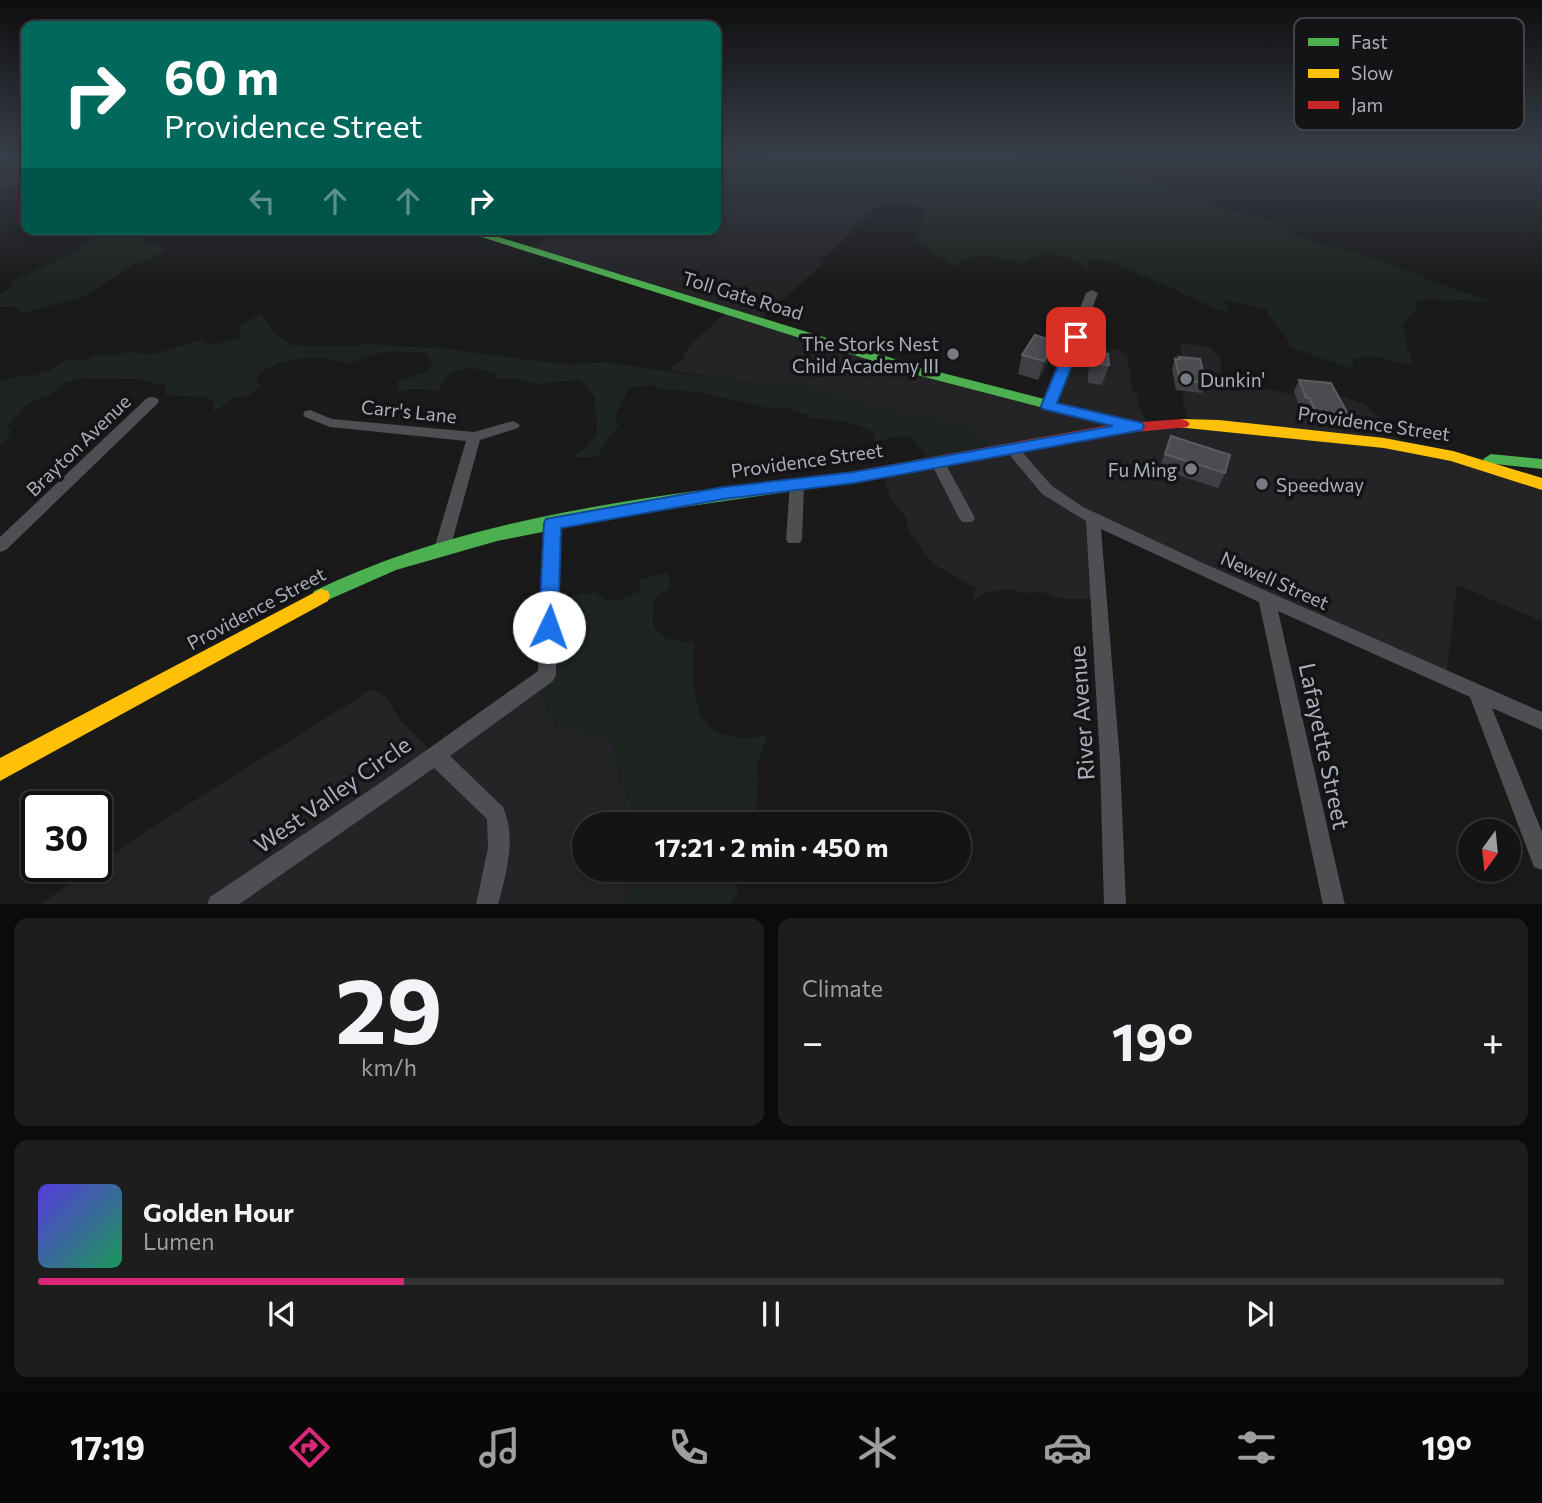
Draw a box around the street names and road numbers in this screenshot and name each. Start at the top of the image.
street label: Toll Gate Road [680,266,806,324]
street label: Brayton Avenue [21,389,135,501]
street label: Carr's Lane [360,395,458,427]
street label: Providence Street [1296,401,1452,445]
street label: Providence Street [729,438,885,482]
street label: Newell Street [1217,546,1333,614]
street label: Providence Street [183,562,329,654]
street label: River Avenue [1062,645,1100,781]
street label: Lafayette Street [1294,660,1356,832]
street label: West Valley Circle [248,730,416,858]

